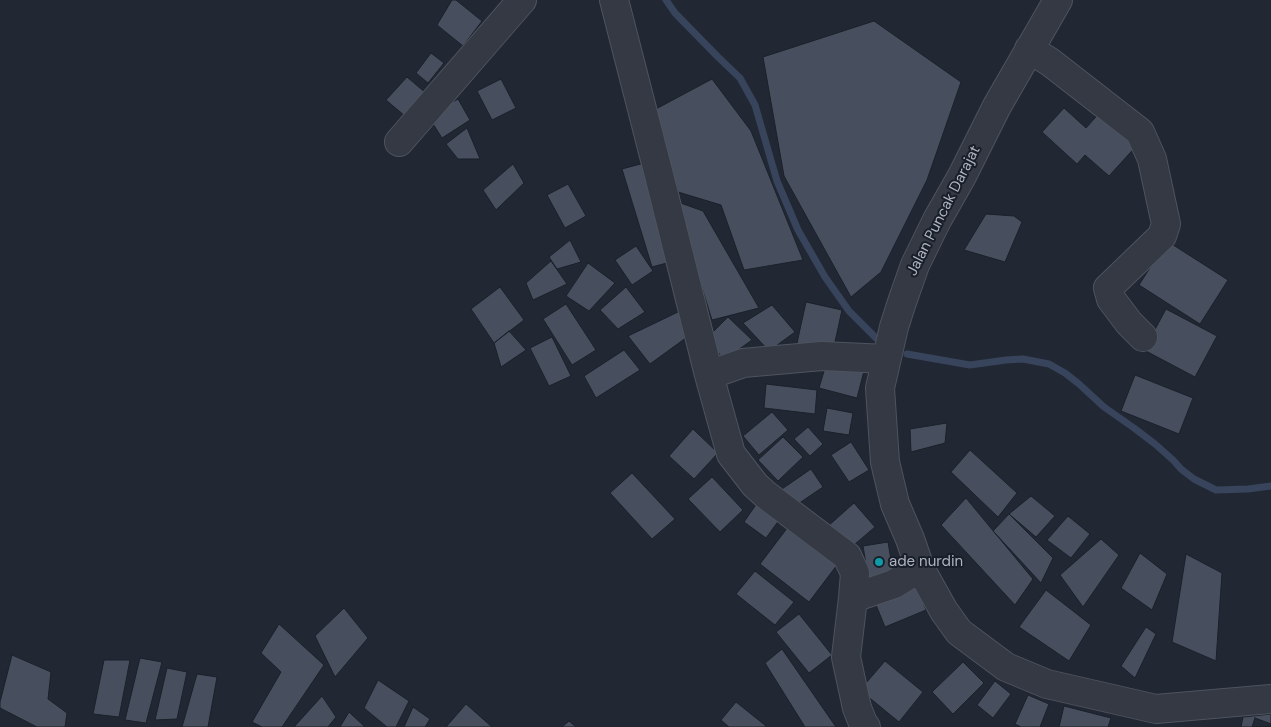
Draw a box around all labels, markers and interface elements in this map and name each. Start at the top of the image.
street label: Jalan Puncak Darajat [903,143,985,279]
place label: ade nurdin [889,553,963,571]
marker: ade nurdin [873,556,885,568]

